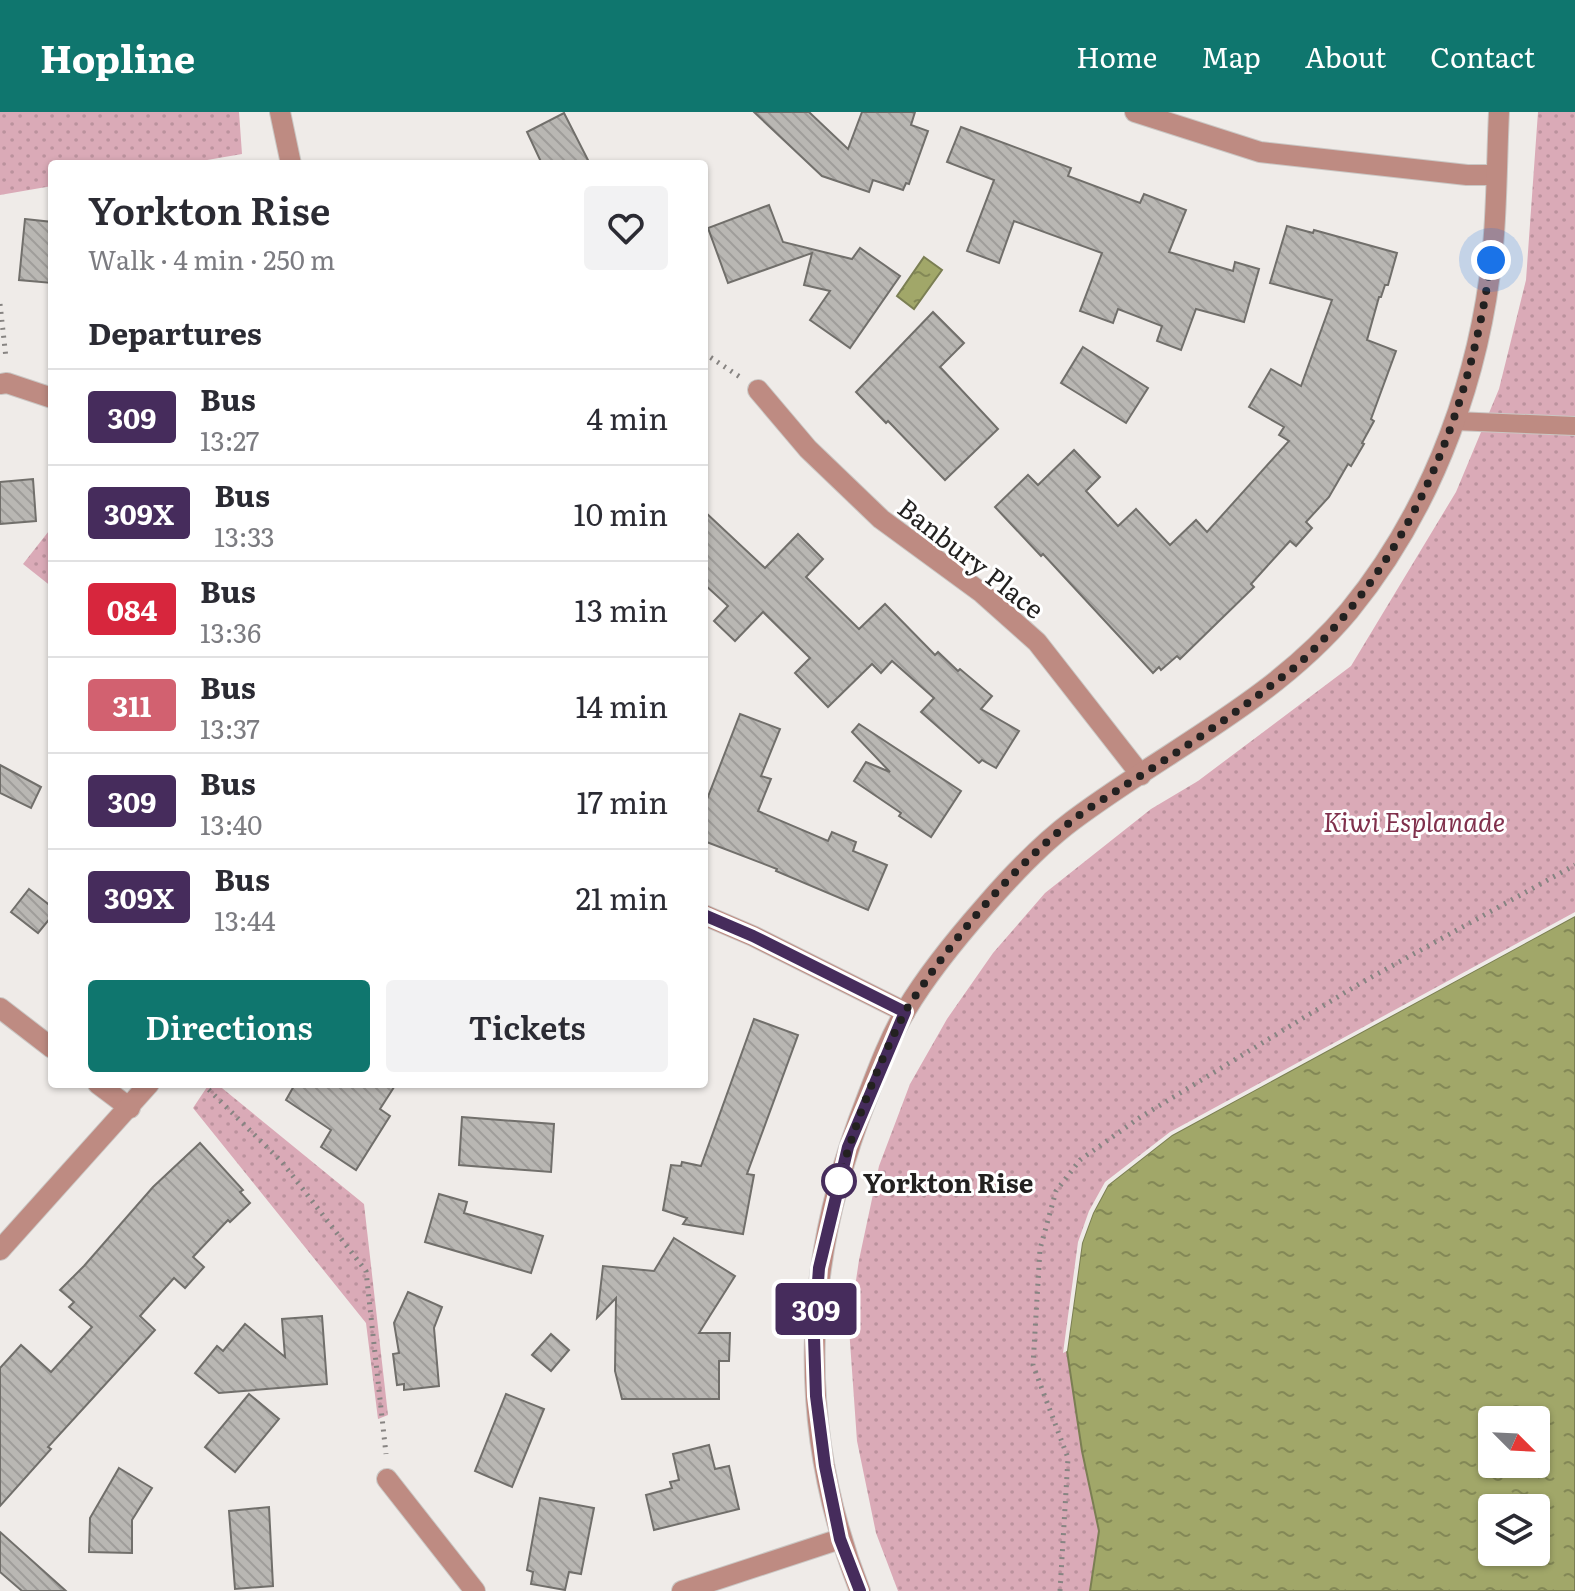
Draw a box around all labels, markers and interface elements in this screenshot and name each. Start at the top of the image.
text: Hopline [40,28,195,85]
text: Home [1076,35,1157,77]
text: Map [1201,35,1261,77]
text: About [1305,35,1386,77]
text: Contact [1430,35,1535,77]
text: Yorkton Rise [88,180,331,237]
button: heart [584,186,668,270]
text: Walk · 4 min · 250 m [88,239,335,278]
your location [1471,240,1511,280]
text: Departures [88,310,262,354]
text: Bus [200,376,256,420]
text: 4 min [587,395,668,439]
text: 309 [107,396,157,438]
text: 13:27 [200,420,259,459]
text: Bus [214,472,270,516]
street label: Banbury Place [890,487,1054,627]
text: 10 min [574,491,668,535]
text: 309X [104,492,174,534]
text: 13:33 [214,516,275,555]
text: Bus [200,568,256,612]
text: 13 min [575,587,668,631]
text: 084 [107,588,157,630]
text: 13:36 [200,612,261,651]
text: Bus [200,664,256,708]
text: 14 min [576,683,668,727]
text: 311 [113,684,151,726]
text: 13:37 [200,708,260,747]
text: Bus [200,760,256,804]
text: 17 min [577,779,668,823]
text: 309 [107,780,157,822]
park label: Kiwi Esplanade [1323,801,1505,840]
text: 13:40 [200,804,262,843]
text: Bus [214,856,270,900]
text: 21 min [576,875,668,919]
text: 309X [104,876,174,918]
text: 13:44 [214,900,276,939]
button: Directions [88,980,370,1072]
button: Tickets [386,980,668,1072]
place label: Yorkton Rise [863,1162,1034,1201]
marker: Yorkton Rise [822,1164,856,1198]
line badge: 309 [770,1283,862,1335]
text: 309 [791,1288,841,1330]
north arrow [1478,1406,1550,1478]
map controls [1478,1406,1550,1566]
button: layers [1478,1494,1550,1566]

